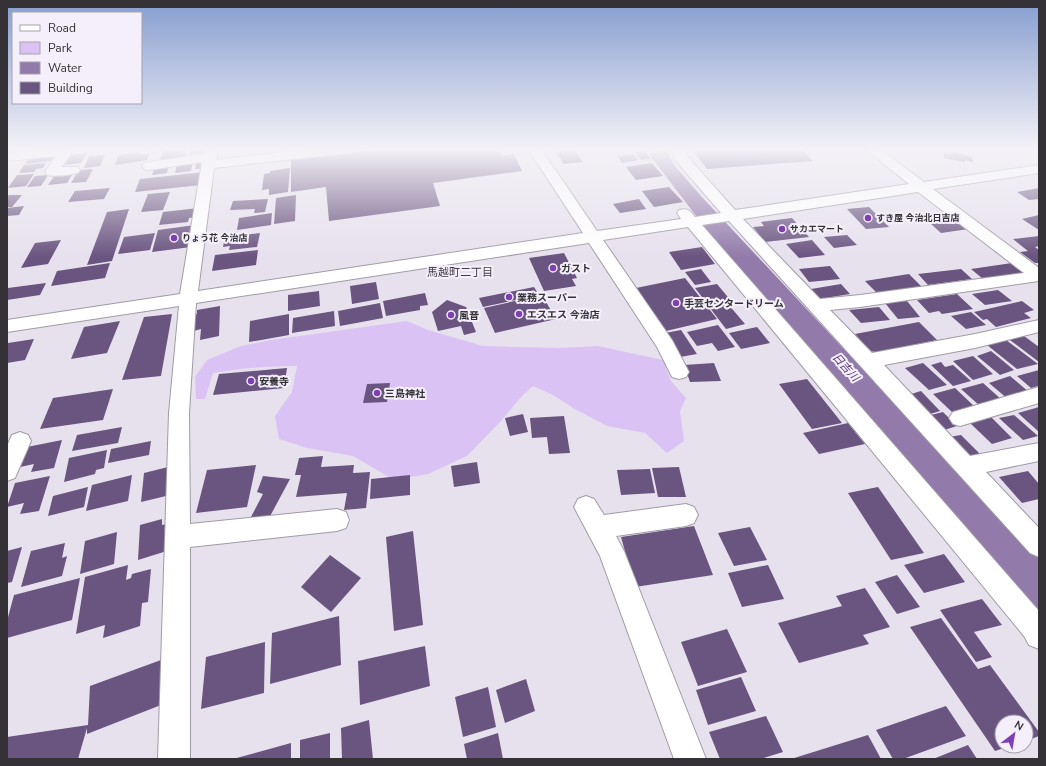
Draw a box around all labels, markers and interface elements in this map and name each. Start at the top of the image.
legend [12,12,142,104]
text: Road [48,20,76,36]
text: Park [48,40,73,56]
text: Water [48,60,82,76]
text: Building [48,80,93,96]
place label: すき屋 今治北日吉店 [876,212,959,224]
marker: すき屋 今治北日吉店 [863,213,873,223]
place label: サカエマート [790,223,844,235]
marker: サカエマート [777,224,787,234]
place label: りょう花 今治店 [182,232,247,244]
marker: りょう花 今治店 [169,233,179,243]
place label: ガスト [561,262,591,276]
marker: ガスト [548,263,558,273]
district label: 馬越町二丁目 [427,265,493,280]
place label: 業務スーパー [517,291,577,305]
marker: 業務スーパー [504,292,514,302]
place label: 手芸センタードリーム [684,297,784,311]
marker: 手芸センタードリーム [671,298,681,308]
place label: エスエス 今治店 [527,308,600,322]
place label: 風音 [459,309,479,323]
marker: エスエス 今治店 [514,309,524,319]
marker: 風音 [446,310,456,320]
water label: 日吉川 [829,350,863,385]
place label: 安養寺 [259,375,289,389]
marker: 安養寺 [246,376,256,386]
place label: 三島神社 [385,387,426,401]
marker: 三島神社 [372,388,382,398]
north arrow [994,714,1034,754]
text: N [1012,717,1026,734]

